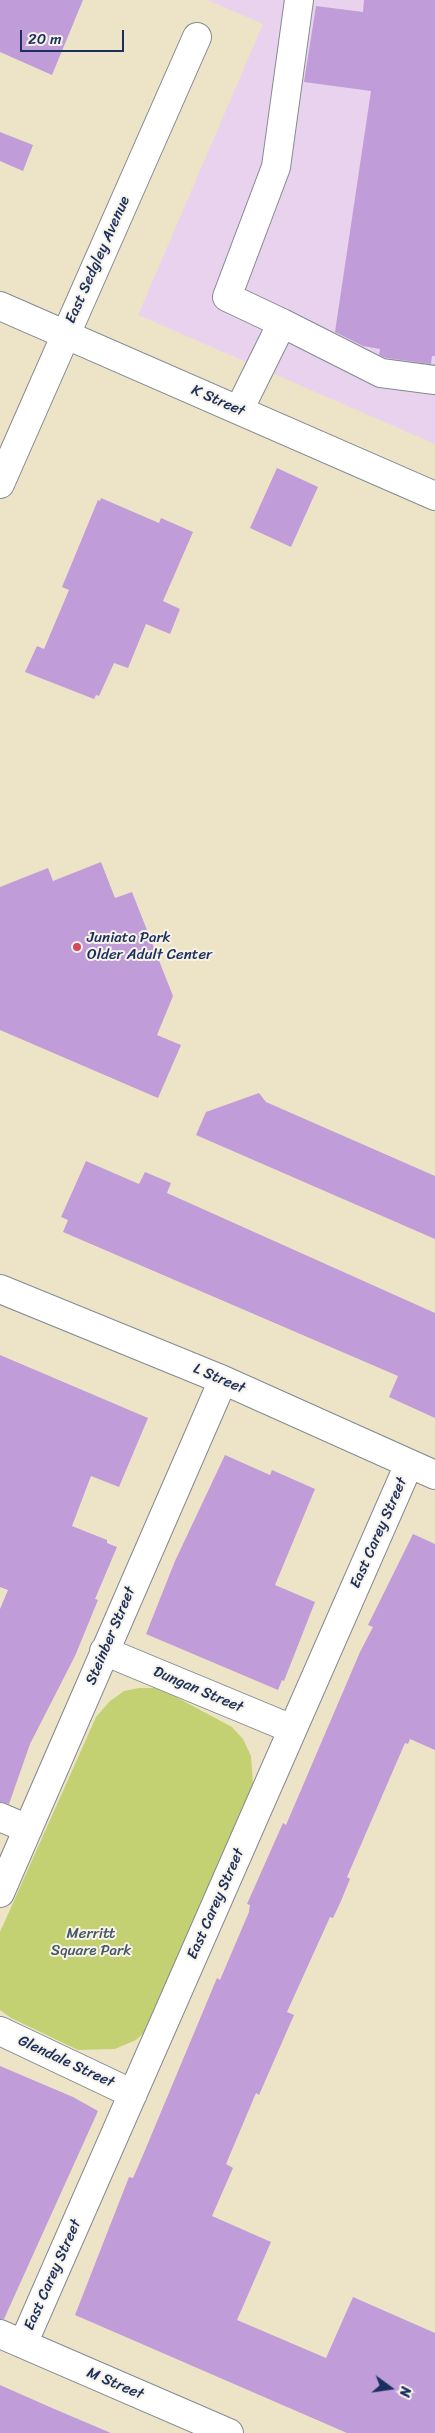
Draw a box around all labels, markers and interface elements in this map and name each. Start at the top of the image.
scale bar [22,20,126,52]
text: 20 m [28,26,62,52]
street label: East Sedgley Avenue [62,194,134,326]
street label: K Street [188,381,248,421]
place label: Juniata Park Older Adult Center [87,929,212,964]
marker: Juniata Park Older Adult Center [71,941,83,953]
street label: L Street [190,1360,248,1398]
street label: East Carey Street [347,1475,411,1591]
street label: Steinber Street [82,1584,140,1688]
street label: Dungan Street [150,1663,246,1717]
street label: East Carey Street [184,1846,248,1962]
park label: Merritt Square Park [51,1925,131,1960]
street label: Glendale Street [15,2032,117,2092]
street label: East Carey Street [21,2217,85,2333]
north arrow [365,2363,415,2413]
street label: M Street [84,2364,146,2404]
text: N [392,2384,418,2399]

